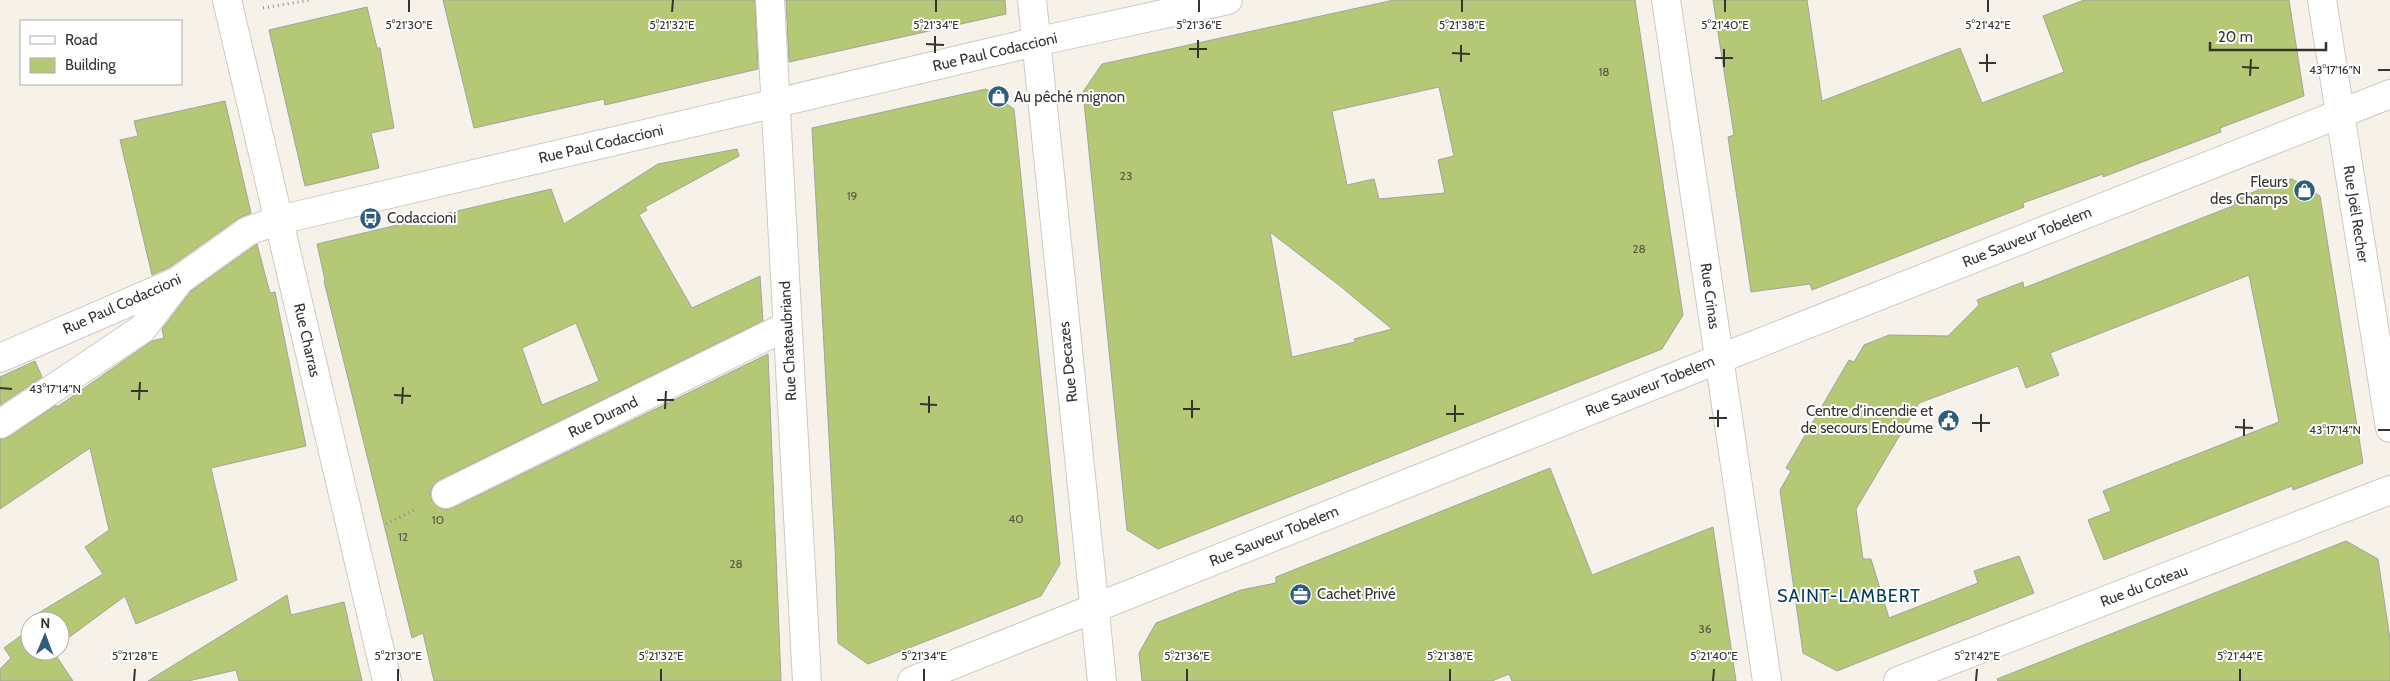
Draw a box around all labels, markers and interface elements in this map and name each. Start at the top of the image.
text: 5°21'30"E [385,17,433,32]
text: 5°21'32"E [649,17,695,32]
text: 5°21'34"E [913,17,959,32]
text: 5°21'36"E [1176,17,1222,32]
text: 5°21'38"E [1439,17,1486,32]
text: 5°21'40"E [1701,17,1749,32]
text: 5°21'42"E [1965,17,2011,32]
legend [20,20,182,85]
scale bar [2210,20,2326,52]
text: 20 m [2218,28,2253,46]
street label: Rue Paul Codaccioni [931,29,1059,75]
text: Road [65,31,98,49]
text: Building [65,56,116,74]
text: 43°17'16"N [2309,62,2361,77]
house number: 18 [1598,64,1610,79]
shop icon: Au pêché mignon [986,85,1010,109]
place label: Au pêché mignon [1014,88,1125,106]
street label: Rue Paul Codaccioni [537,121,665,167]
street label: Rue Joël Recher [2339,164,2373,264]
house number: 23 [1120,168,1132,183]
place label: Fleurs des Champs [2210,173,2288,208]
shop icon: Fleurs des Champs [2292,179,2316,203]
house number: 19 [847,188,858,203]
street label: Rue Sauveur Tobelem [1960,203,2094,271]
bus stop icon: Codaccioni [359,206,383,230]
place label: Codaccioni [387,209,456,227]
house number: 28 [1632,241,1646,256]
street label: Rue Crinas [1696,262,1724,330]
street label: Rue Paul Codaccioni [60,270,184,338]
street label: Rue Chateaubriand [776,281,800,401]
street label: Rue Charras [290,301,324,379]
street label: Rue Decazes [1055,321,1081,403]
street label: Rue Sauveur Tobelem [1583,352,1717,420]
text: 43°17'14"N [29,381,81,396]
street label: Rue Durand [565,392,641,442]
place label: Centre d’incendie et de secours Endoume [1801,402,1933,437]
public building icon: Centre d’incendie et de secours Endoume [1937,408,1961,432]
text: 43°17'14"N [2309,422,2361,437]
street label: Rue Sauveur Tobelem [1207,502,1341,570]
house number: 40 [1008,511,1024,526]
house number: 10 [432,512,444,527]
house number: 12 [398,529,408,544]
house number: 28 [729,556,743,571]
street label: Rue du Coteau [2098,561,2190,611]
office icon: Cachet Privé [1289,582,1313,606]
place label: Cachet Privé [1317,585,1396,603]
district label: SAINT-LAMBERT [1777,585,1921,607]
north arrow [20,611,70,661]
text: N [40,614,50,632]
house number: 36 [1698,621,1712,636]
text: 5°21'28"E [112,648,159,663]
text: 5°21'30"E [374,648,422,663]
text: 5°21'32"E [638,648,684,663]
text: 5°21'34"E [901,648,947,663]
text: 5°21'36"E [1164,648,1210,663]
text: 5°21'38"E [1427,648,1474,663]
text: 5°21'40"E [1690,648,1738,663]
text: 5°21'42"E [1954,648,2000,663]
text: 5°21'44"E [2217,648,2263,663]

